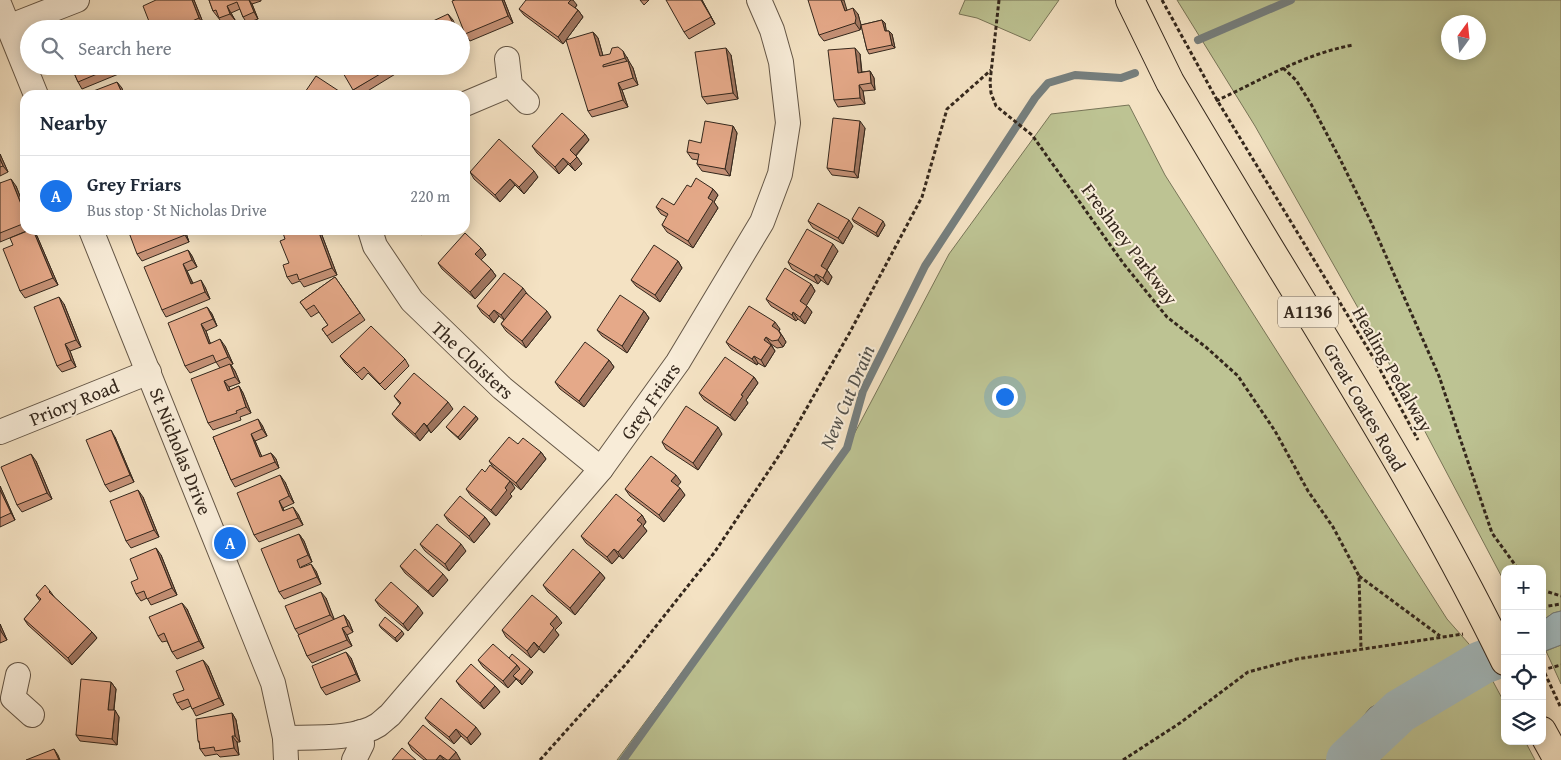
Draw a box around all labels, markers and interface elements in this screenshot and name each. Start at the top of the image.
north arrow [1441,15,1486,60]
search box [20,20,470,75]
icon: search [38,34,66,62]
text: Search here [78,34,172,62]
text: Nearby [40,107,107,138]
text: Grey Friars [87,170,181,198]
street label: Freshney Parkway [1075,177,1185,311]
text: A [51,184,61,208]
text: 220 m [410,184,450,208]
text: Bus stop · St Nicholas Drive [87,198,267,222]
road number: A1136 [1278,296,1338,328]
street label: Healing Pedalway [1346,301,1441,437]
street label: The Cloisters [426,314,520,406]
street label: Great Coates Road [1317,338,1413,477]
water label: New Cut Drain [811,340,881,454]
street label: Grey Friars [613,357,687,445]
street label: Priory Road [25,371,124,433]
street label: St Nicholas Drive [143,383,219,519]
your location [992,384,1018,410]
pin: A [214,524,246,562]
map controls [1501,565,1546,745]
button: + [1501,565,1546,610]
button: − [1501,610,1546,655]
button: locate [1501,655,1546,700]
button: layers [1501,700,1546,745]

